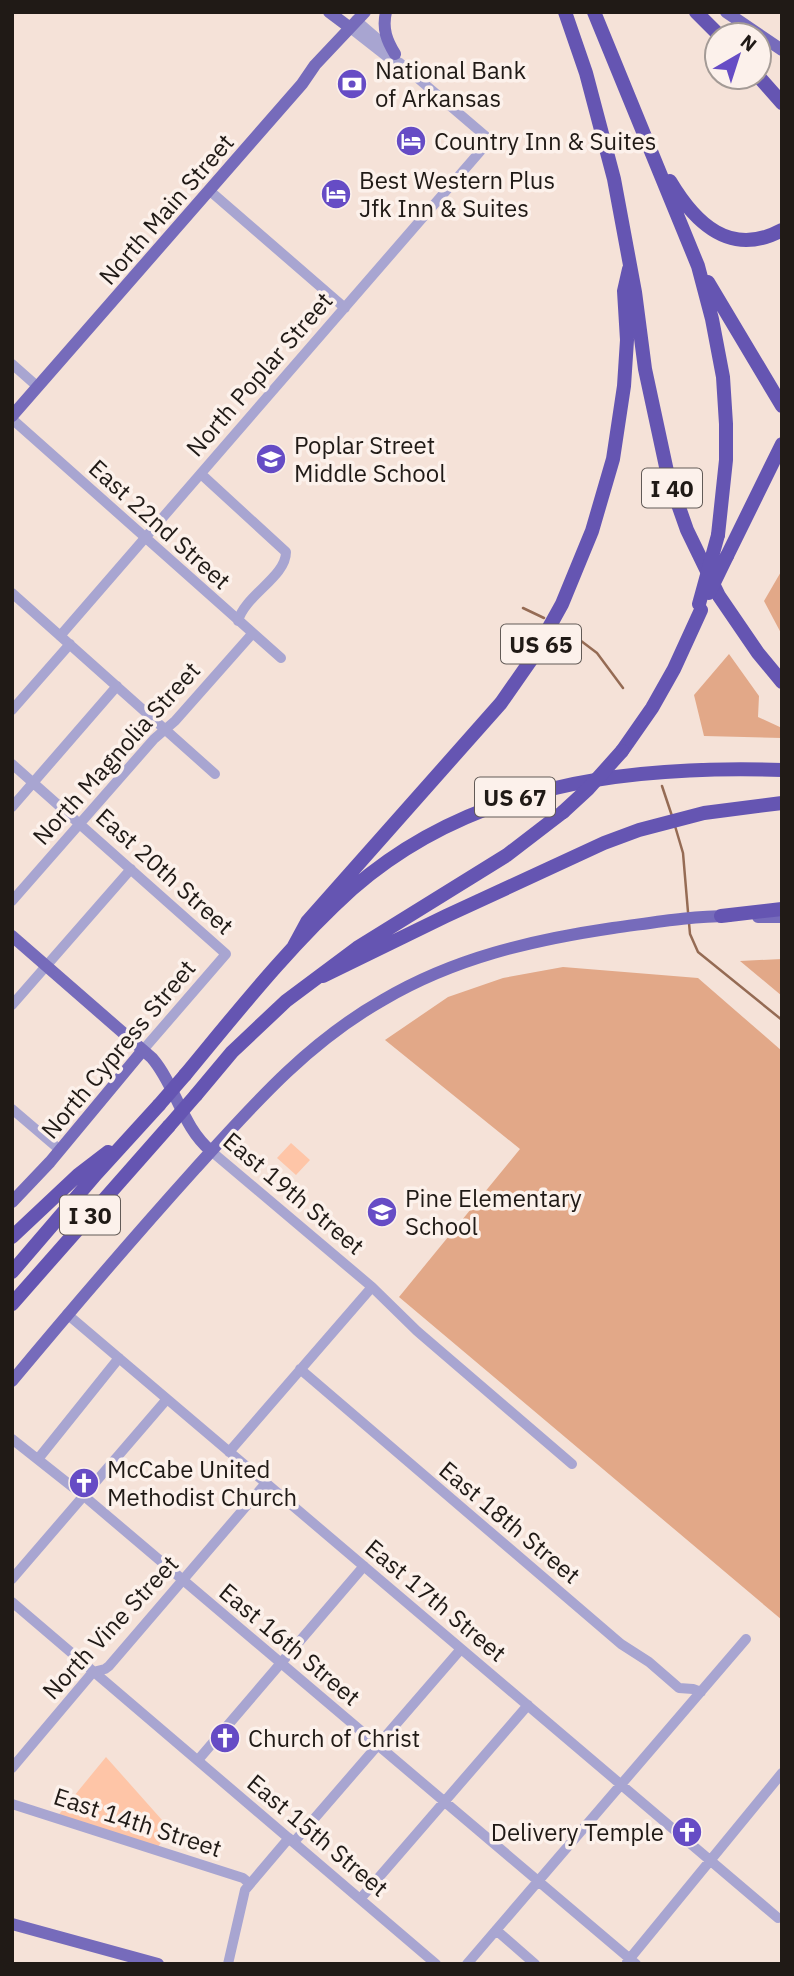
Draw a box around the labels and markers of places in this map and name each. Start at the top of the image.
place label: National Bank of Arkansas [375,54,526,114]
bank icon: National Bank of Arkansas [335,67,369,101]
hotel icon: Country Inn & Suites [394,124,428,158]
place label: Country Inn & Suites [434,125,656,157]
place label: Best Western Plus Jfk Inn & Suites [359,164,555,224]
hotel icon: Best Western Plus Jfk Inn & Suites [319,177,353,211]
place label: Poplar Street Middle School [294,429,446,489]
school or university icon: Poplar Street Middle School [254,442,288,476]
place label: Pine Elementary School [405,1182,582,1242]
school or university icon: Pine Elementary School [365,1195,399,1229]
place label: McCabe United Methodist Church [107,1453,297,1513]
church icon: McCabe United Methodist Church [67,1466,101,1500]
church icon: Church of Christ [208,1721,242,1755]
place label: Church of Christ [248,1722,420,1754]
church icon: Delivery Temple [670,1815,704,1849]
place label: Delivery Temple [491,1816,664,1848]

